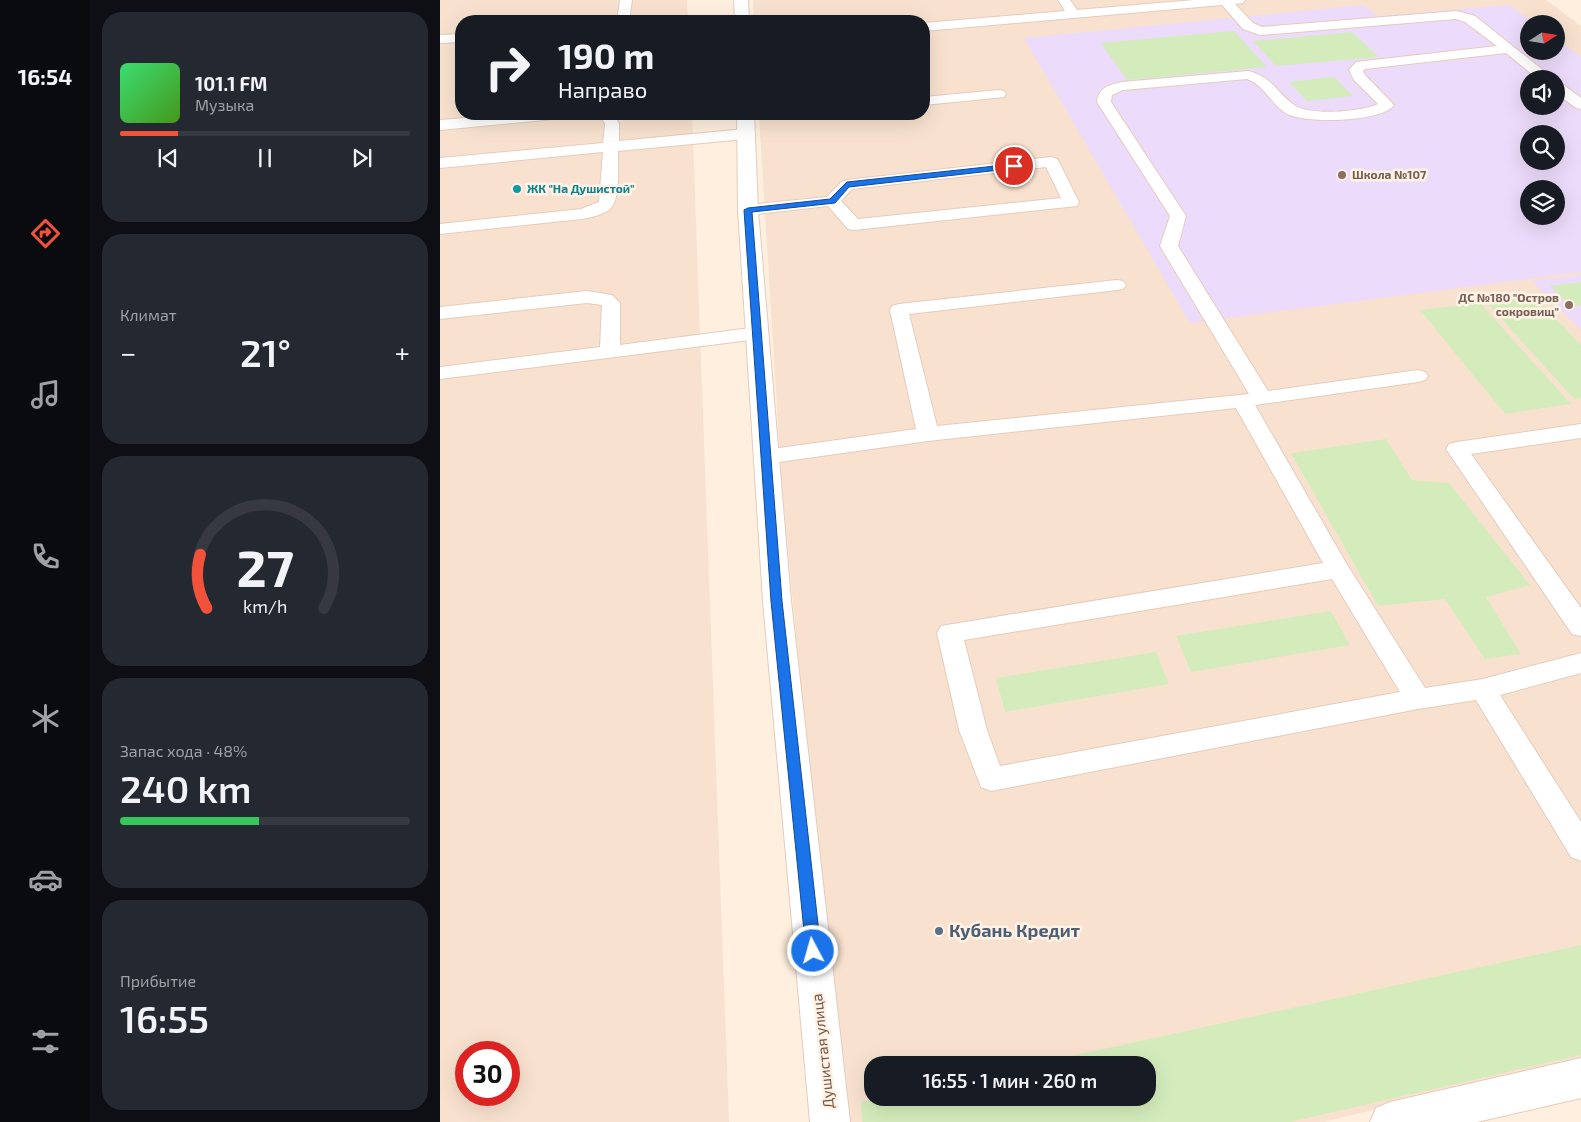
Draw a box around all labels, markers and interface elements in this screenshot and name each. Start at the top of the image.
north arrow [1520,15,1565,60]
map controls [1520,15,1565,225]
text: 190 m [558,34,654,76]
icon: right [475,35,540,100]
text: 16:54 [18,63,72,89]
button: sound [1520,70,1565,115]
text: 101.1 FM [195,72,268,95]
text: Направо [558,76,647,102]
text: Музыка [195,95,254,114]
button: search [1520,125,1565,170]
icon: previous [154,144,182,172]
icon: pause [251,144,279,172]
icon: next [348,144,376,172]
pin [993,145,1035,187]
icon: arrive [1000,152,1028,180]
place label: Школа №107 [1352,167,1427,181]
marker: Школа №107 [1336,169,1348,181]
button: layers [1520,180,1565,225]
place label: ЖК "На Душистой" [527,181,635,195]
marker: ЖК "На Душистой" [511,183,523,195]
icon: directions [28,216,63,251]
place label: ДС №180 "Остров сокровищ" [1458,290,1559,318]
marker: ДС №180 "Остров сокровищ" [1563,299,1575,311]
text: Климат [120,305,177,324]
text: 21° [240,329,291,375]
text: − [120,335,136,369]
text: + [395,335,410,369]
icon: music [28,377,63,412]
text: 27 [236,535,294,597]
icon: phone [28,539,63,574]
text: km/h [243,595,287,617]
icon: climate [28,701,63,736]
text: Запас хода · 48% [120,741,247,760]
text: 240 km [120,765,251,811]
icon: car [28,862,63,897]
place label: Кубань Кредит [949,919,1080,941]
position arrow [786,924,838,976]
marker: Кубань Кредит [933,925,945,937]
text: Прибытие [120,971,196,990]
street label: Душистая улица [807,993,838,1109]
text: 16:55 [120,995,209,1041]
icon: filters [28,1024,63,1059]
speed limit sign: 30 [455,1041,520,1106]
text: 16:55 · 1 мин · 260 m [923,1069,1097,1092]

